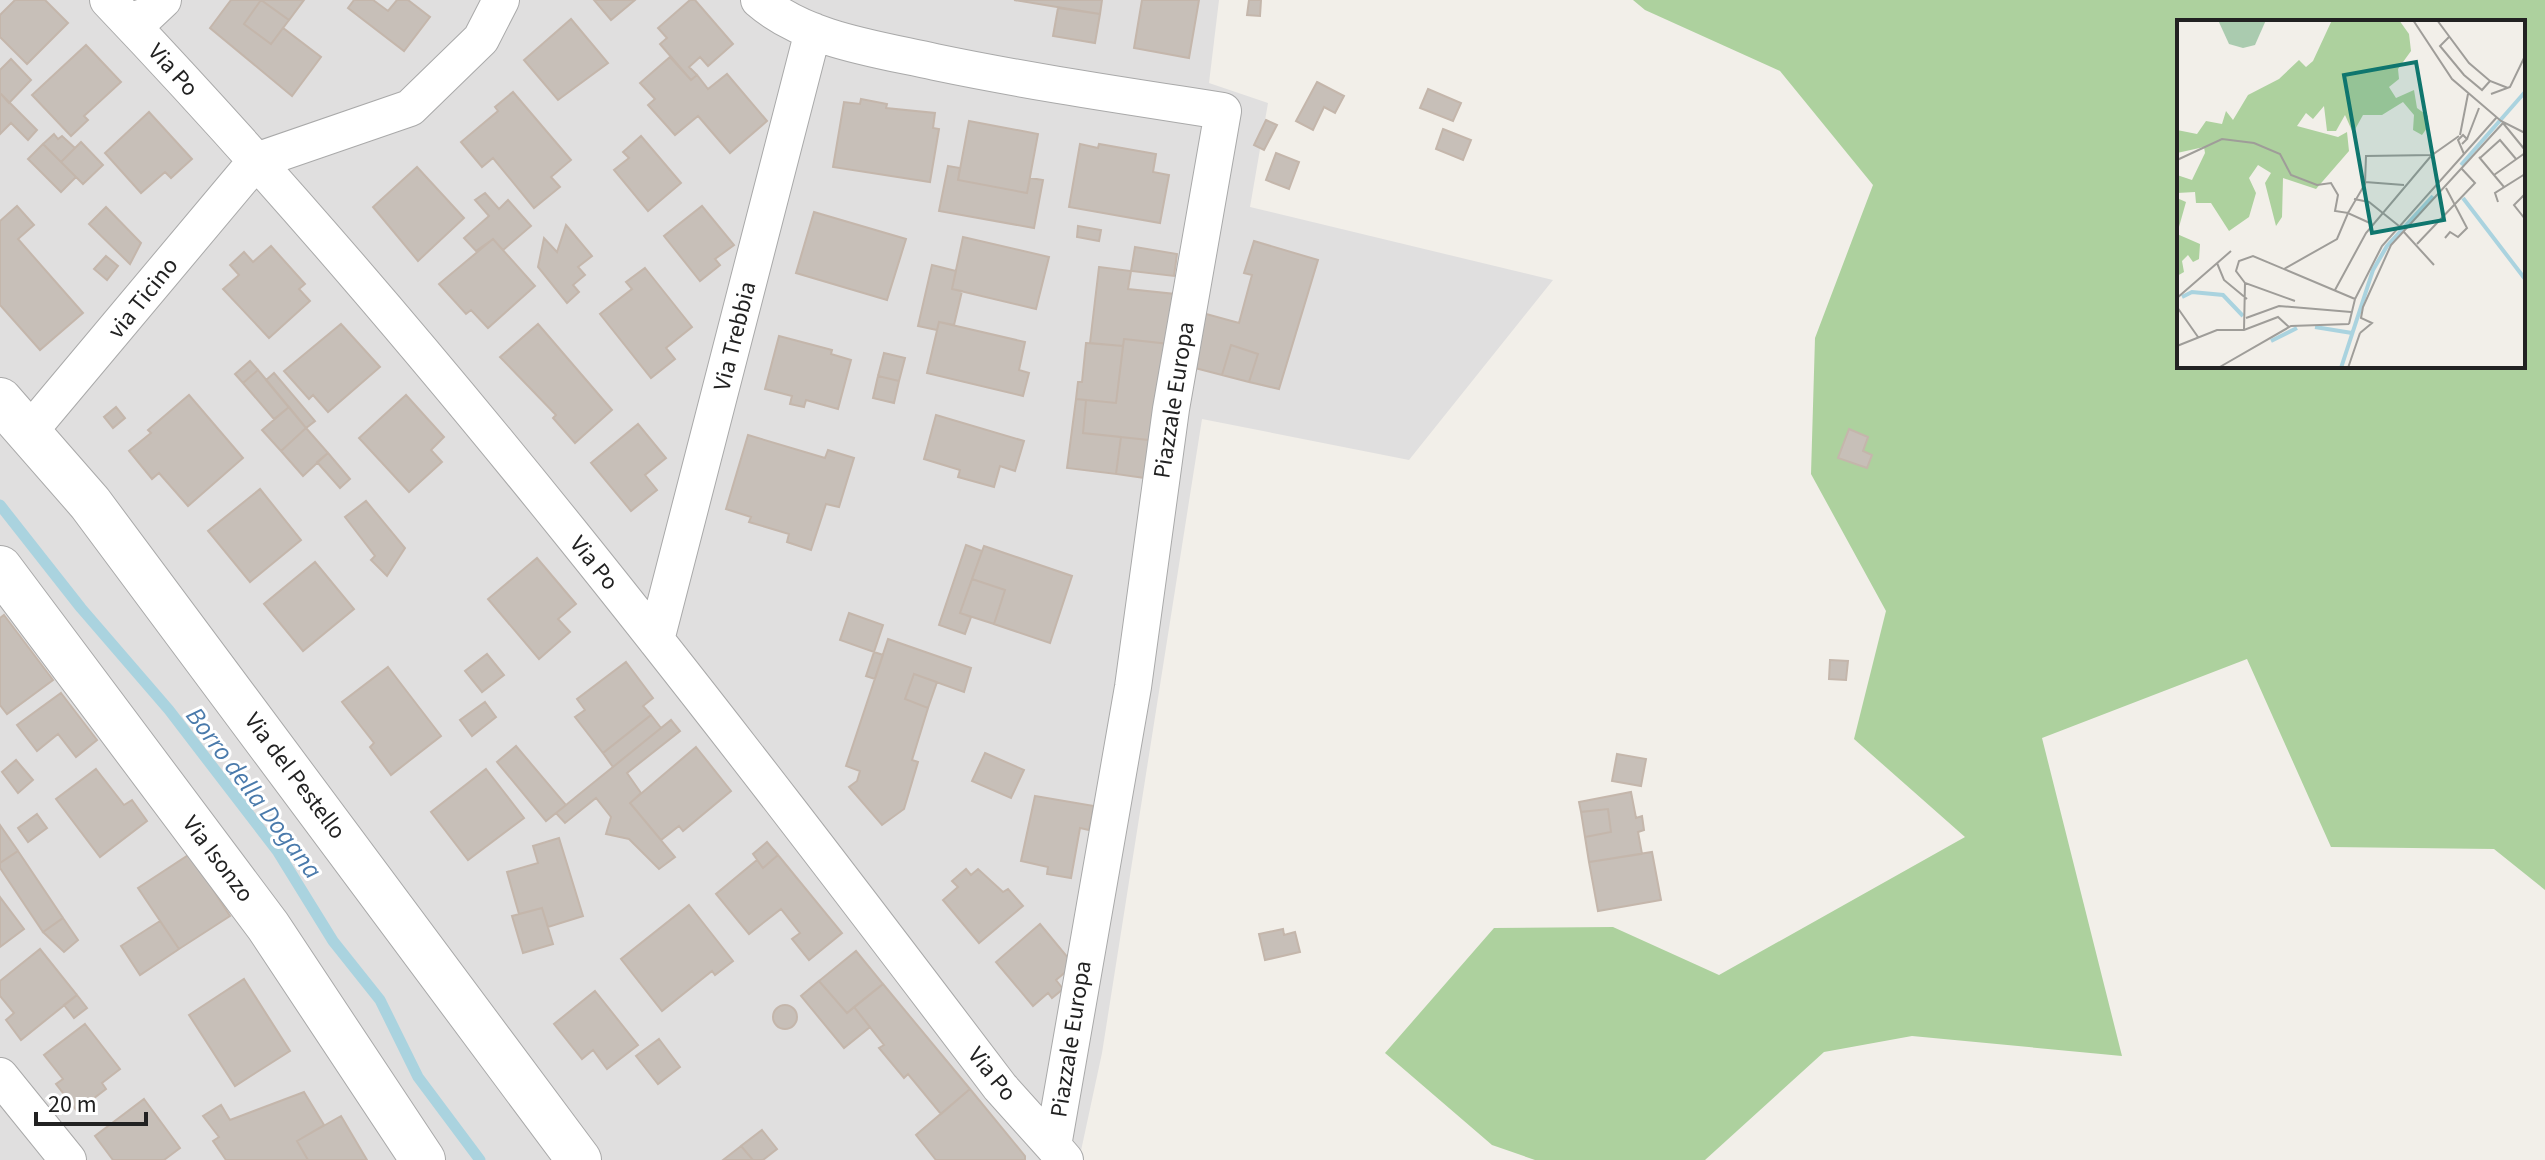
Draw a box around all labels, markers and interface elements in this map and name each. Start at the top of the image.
inset map [2177,20,2525,368]
street label: Via Po [140,36,206,104]
street label: via Ticino [99,250,187,346]
street label: Via Trebbia [705,278,765,394]
street label: Piazzale Europa [1144,319,1204,481]
street label: Via Po [561,528,627,598]
water label: Borro della Dogana [177,699,331,887]
street label: Via del Pestello [236,705,354,847]
street label: Via Isonzo [174,808,262,910]
street label: Piazzale Europa [1041,958,1101,1120]
street label: Via Po [959,1039,1025,1109]
scale bar [36,1076,146,1126]
text: 20 m [48,1087,97,1122]

